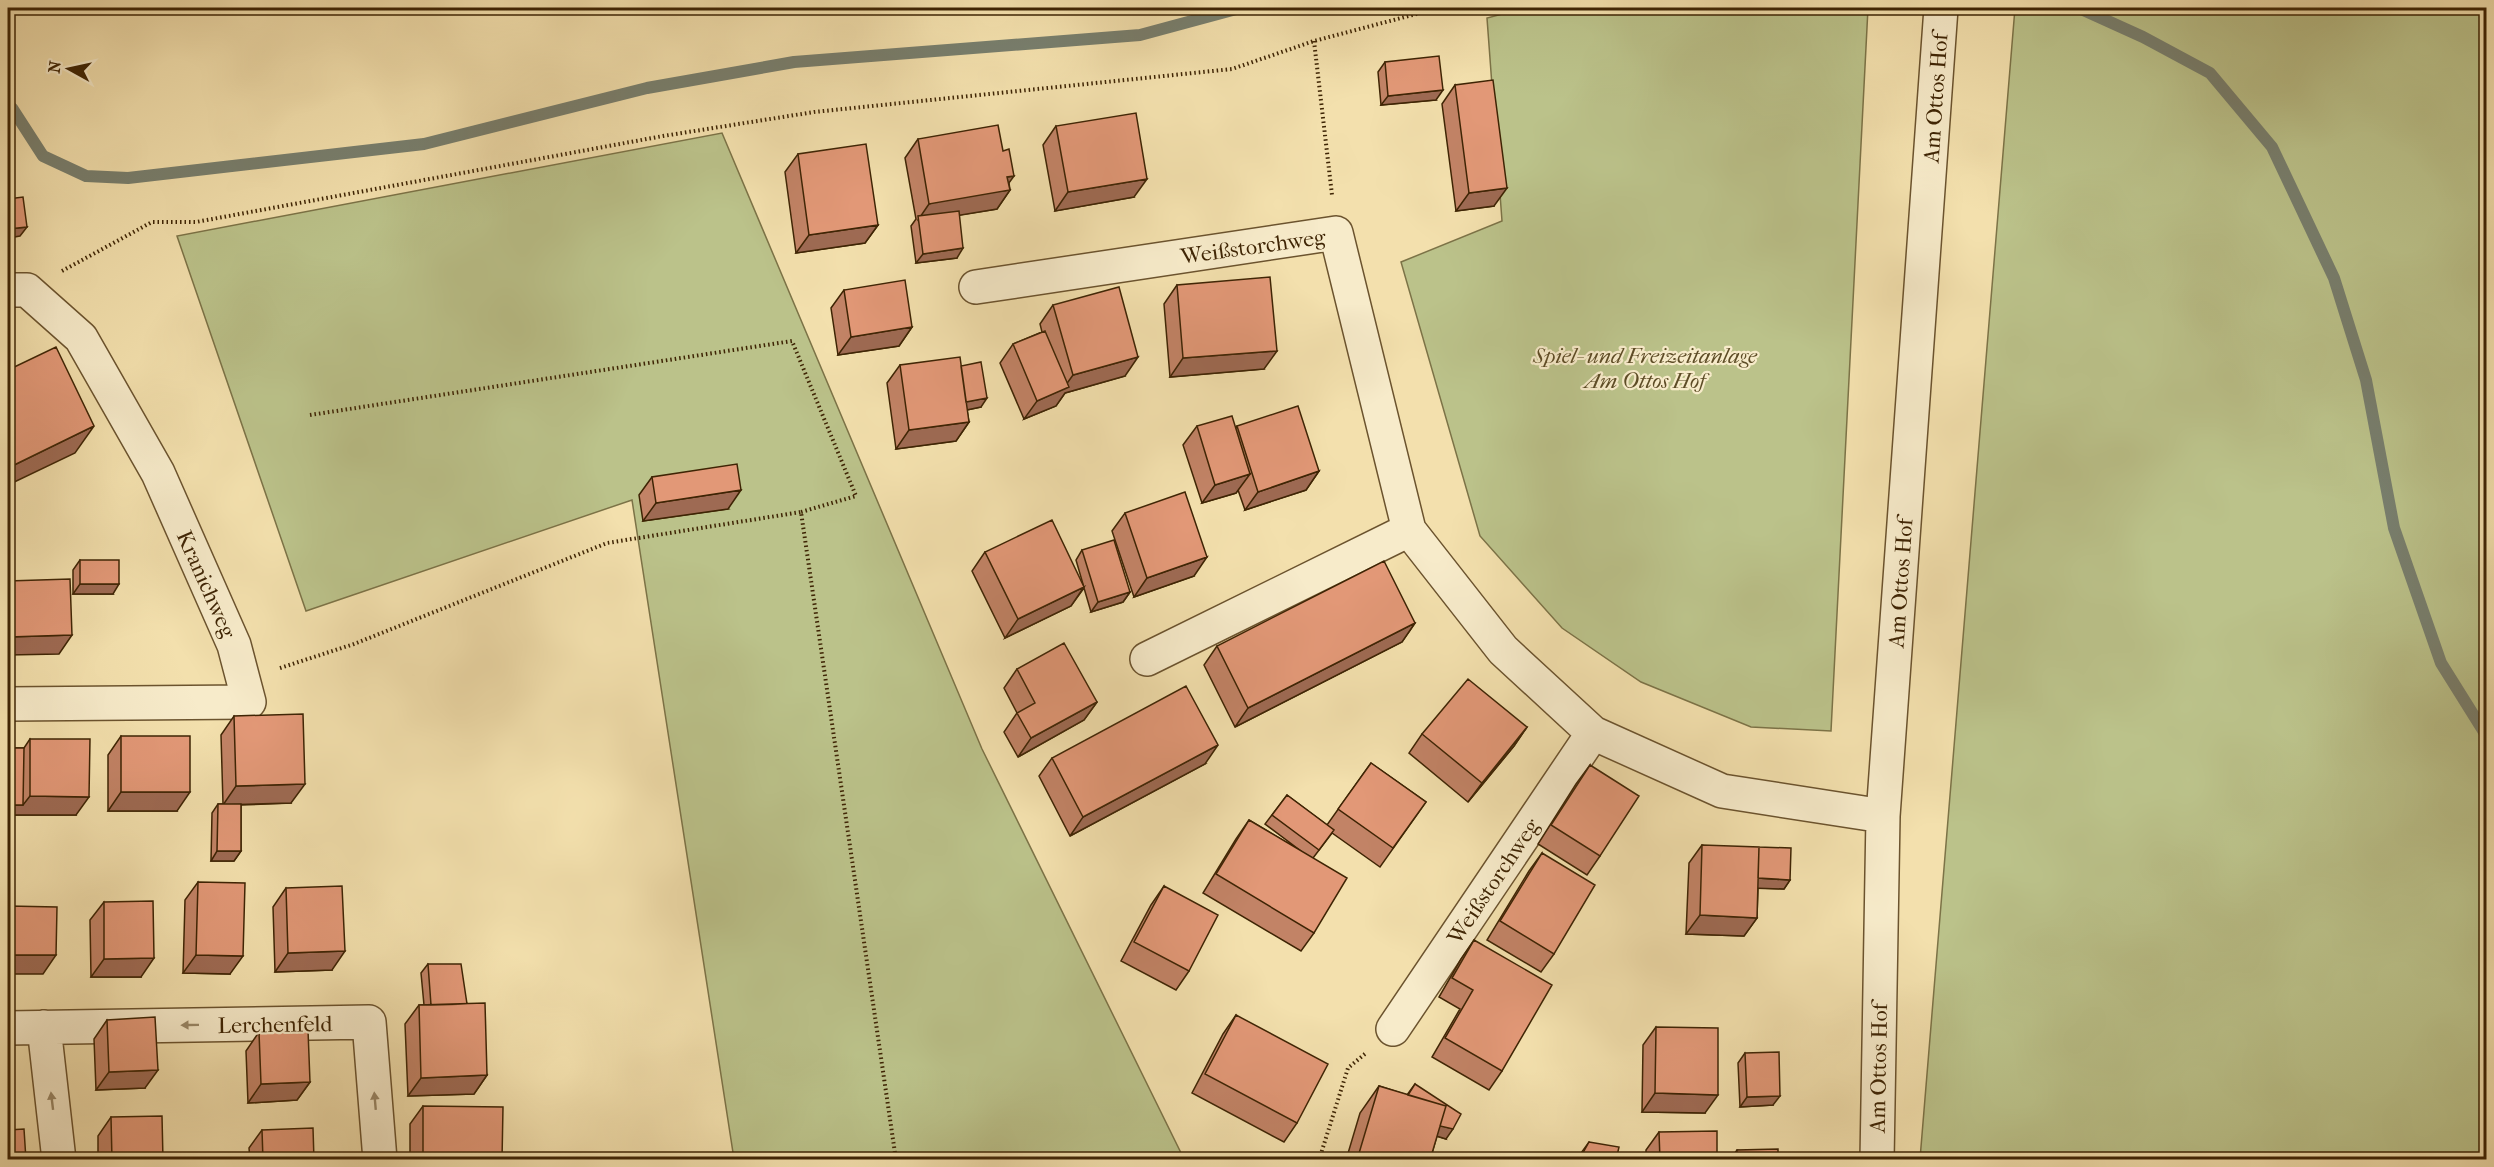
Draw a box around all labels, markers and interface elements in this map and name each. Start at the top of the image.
street label: Am Ottos Hof [1918,28,1954,165]
north arrow [39,39,99,99]
text: N [44,59,65,74]
street label: Weißstorchweg [1178,224,1327,270]
park label: Spiel- und Freizeitanlage Am Ottos Hof [1532,343,1758,394]
street label: Am Ottos Hof [1883,513,1919,650]
street label: Kranichweg [171,527,241,642]
street label: Weißstorchweg [1442,814,1546,950]
street label: Am Ottos Hof [1865,998,1893,1134]
street label: Lerchenfeld [217,1011,334,1039]
one-way arrow [181,1020,200,1030]
one-way arrow [47,1092,57,1111]
one-way arrow [370,1092,380,1111]

